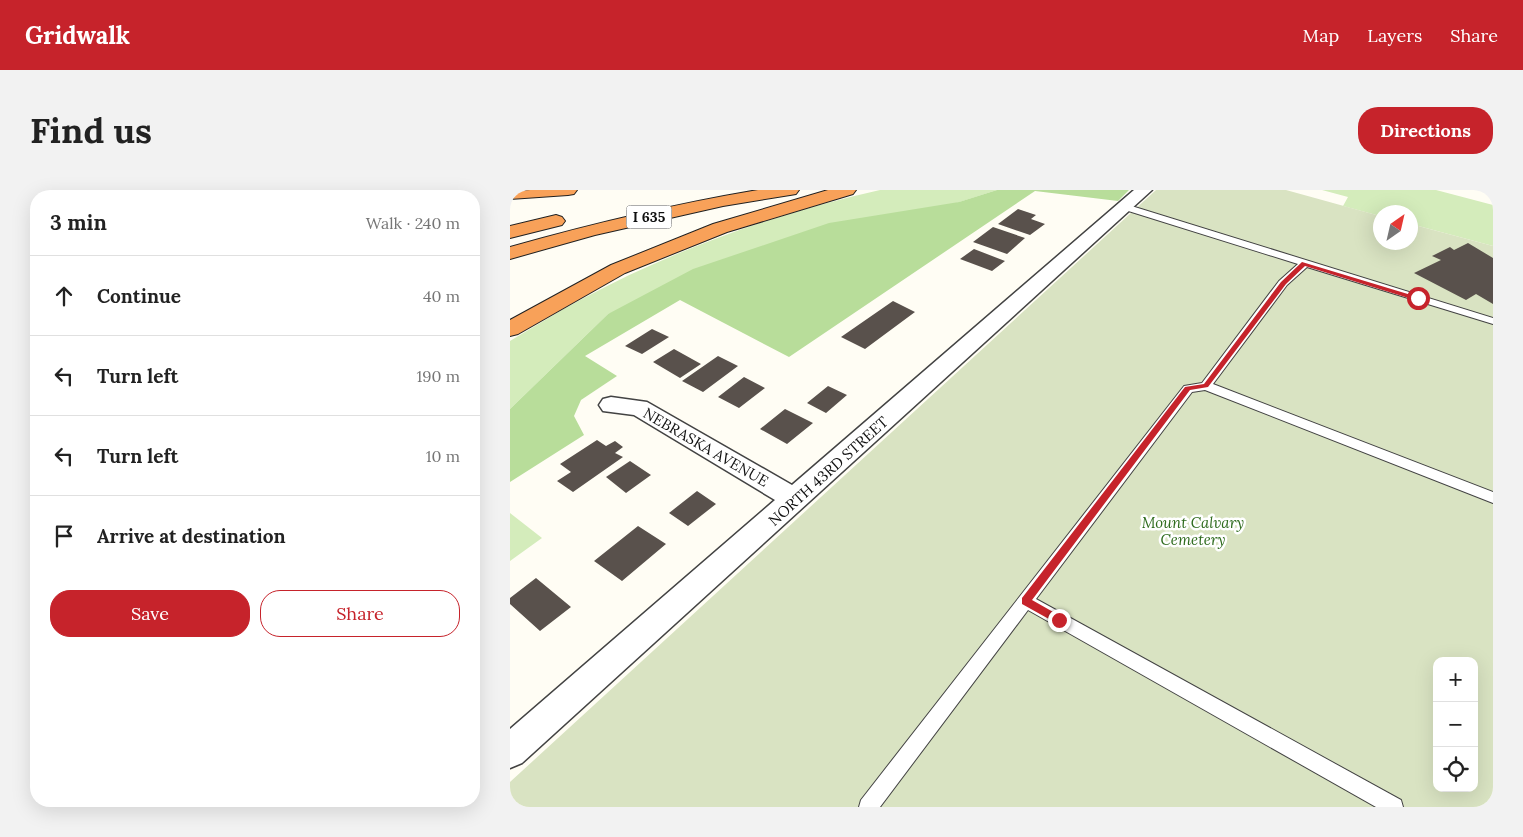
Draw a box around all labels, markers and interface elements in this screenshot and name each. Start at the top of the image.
text: Gridwalk [25,20,130,51]
text: Map [1303,24,1339,47]
text: Layers [1367,24,1422,47]
text: Share [1450,24,1498,47]
button: Directions [1358,107,1493,154]
text: Find us [30,108,152,153]
north arrow [1373,205,1418,250]
road number: I 635 [626,206,672,228]
text: 3 min [50,209,107,236]
text: Walk · 240 m [366,213,460,233]
icon: ahead [50,282,78,310]
text: Continue [97,284,181,308]
text: 40 m [423,286,460,306]
route start [1407,287,1430,310]
icon: left [50,362,78,390]
text: Turn left [97,364,178,388]
text: 190 m [416,366,460,386]
street label: NEBRASKA AVENUE [640,403,772,491]
street label: NORTH 43RD STREET [764,412,892,530]
icon: left [50,442,78,470]
text: Turn left [97,444,178,468]
text: 10 m [426,446,460,466]
park label: Mount Calvary Cemetery [1142,513,1244,549]
icon: arrive [50,522,78,550]
text: Arrive at destination [97,524,286,548]
button: Save [50,590,250,637]
button: Share [260,590,460,637]
route end [1048,609,1071,632]
map controls [1433,657,1478,792]
button: + [1433,657,1478,702]
button: − [1433,702,1478,747]
button: locate [1433,747,1478,792]

